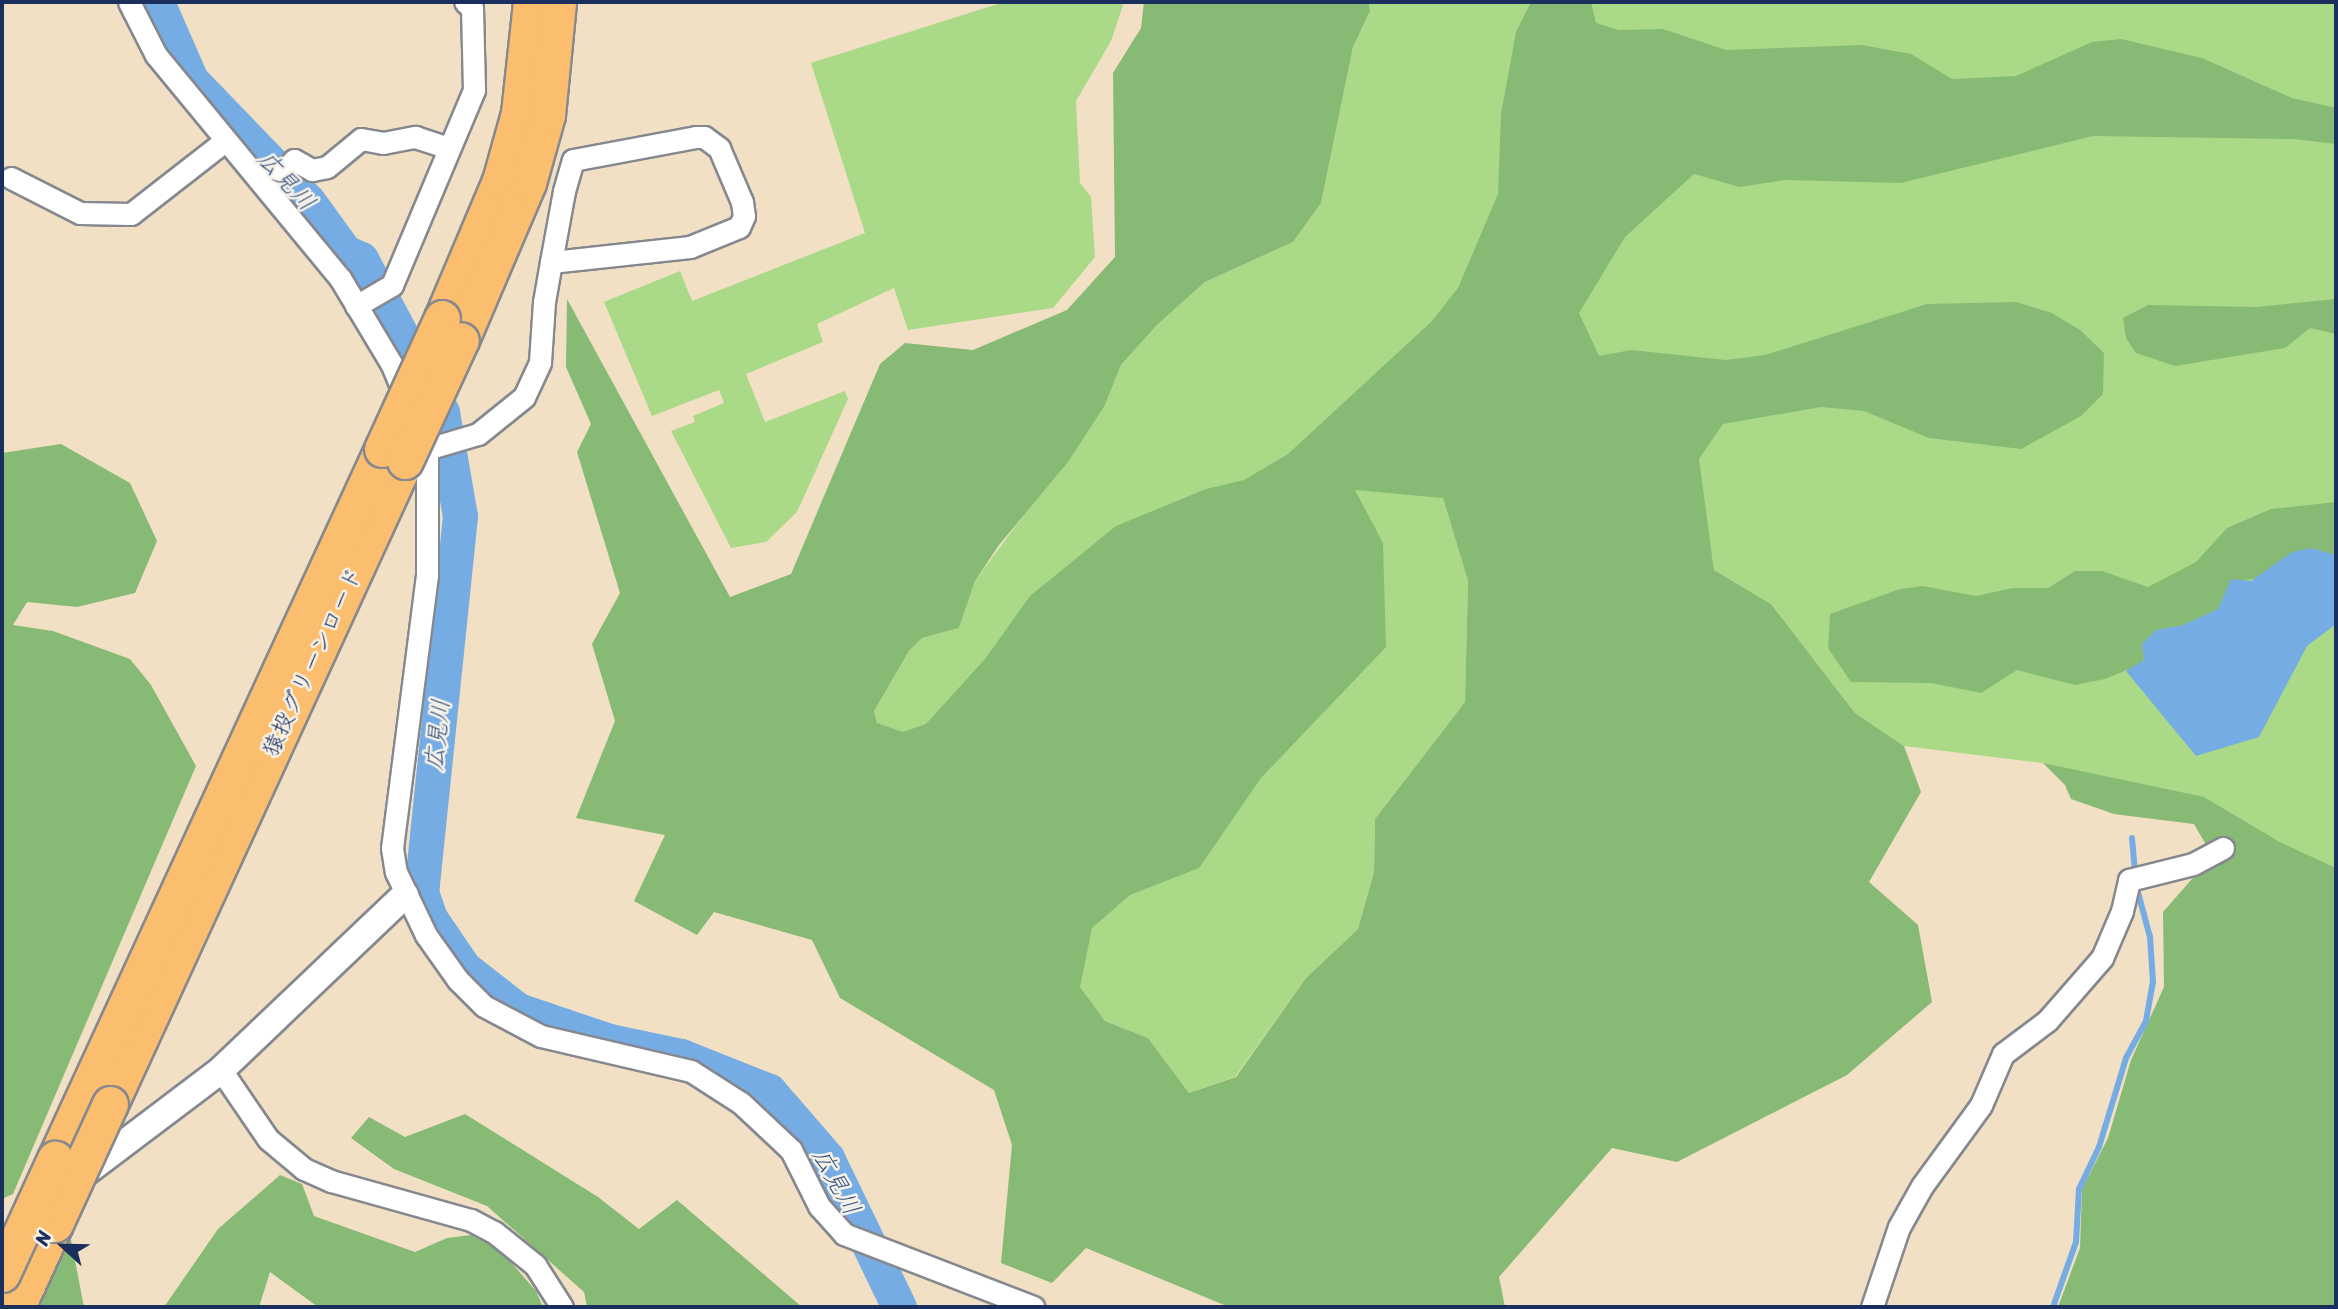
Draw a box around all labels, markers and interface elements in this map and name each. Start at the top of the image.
water label: 広見川 [251,145,321,217]
street label: 猿投グリーンロード [257,562,369,762]
water label: 広見川 [420,698,456,772]
water label: 広見川 [806,1144,866,1220]
north arrow [28,1211,98,1281]
text: N [25,1226,61,1250]

